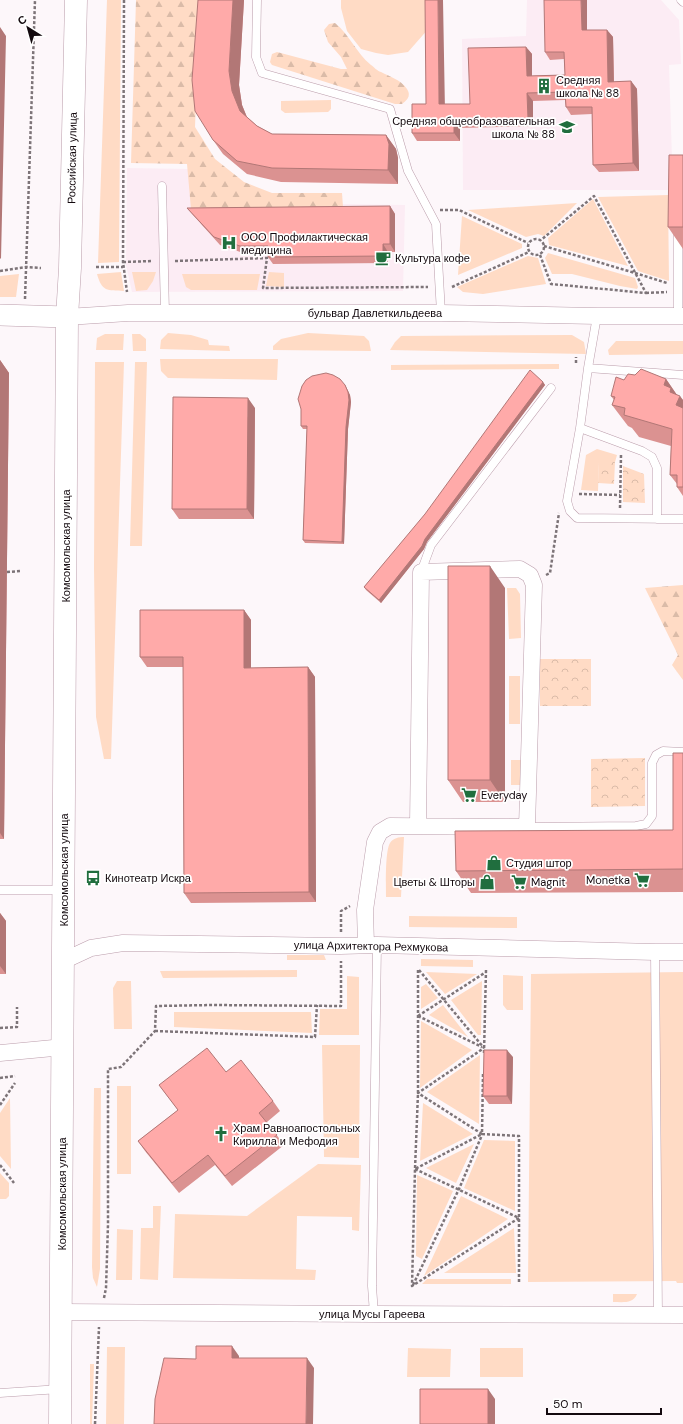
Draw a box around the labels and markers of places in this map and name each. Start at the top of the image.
place label: Средняя школа № 88 [556,73,619,100]
building icon: Средняя школа № 88 [535,77,553,95]
place label: Средняя общеобразовательная школа № 88 [392,114,555,141]
school or university icon: Средняя общеобразовательная школа № 88 [558,118,576,136]
place label: ООО Профилактическая медицина [241,230,368,257]
hospital icon: ООО Профилактическая медицина [220,234,238,252]
cafe icon: Культура кофе [374,249,392,267]
place label: Культура кофе [395,251,470,265]
supermarket icon: Everyday [460,786,478,804]
place label: Everyday [481,788,528,802]
shop icon: Студия штор [485,854,503,872]
place label: Студия штор [506,856,572,870]
bus stop icon: Кинотеатр Искра [84,869,102,887]
place label: Кинотеатр Искра [105,871,192,885]
supermarket icon: Monetka [633,871,651,889]
shop icon: Цветы & Шторы [478,873,496,891]
supermarket icon: Magnit [510,873,528,891]
place label: Monetka [586,873,630,887]
place label: Цветы & Шторы [393,875,475,889]
place label: Magnit [531,875,566,889]
place label: Храм Равноапостольных Кирилла и Мефодия [233,1121,361,1148]
church icon: Храм Равноапостольных Кирилла и Мефодия [212,1125,230,1143]

